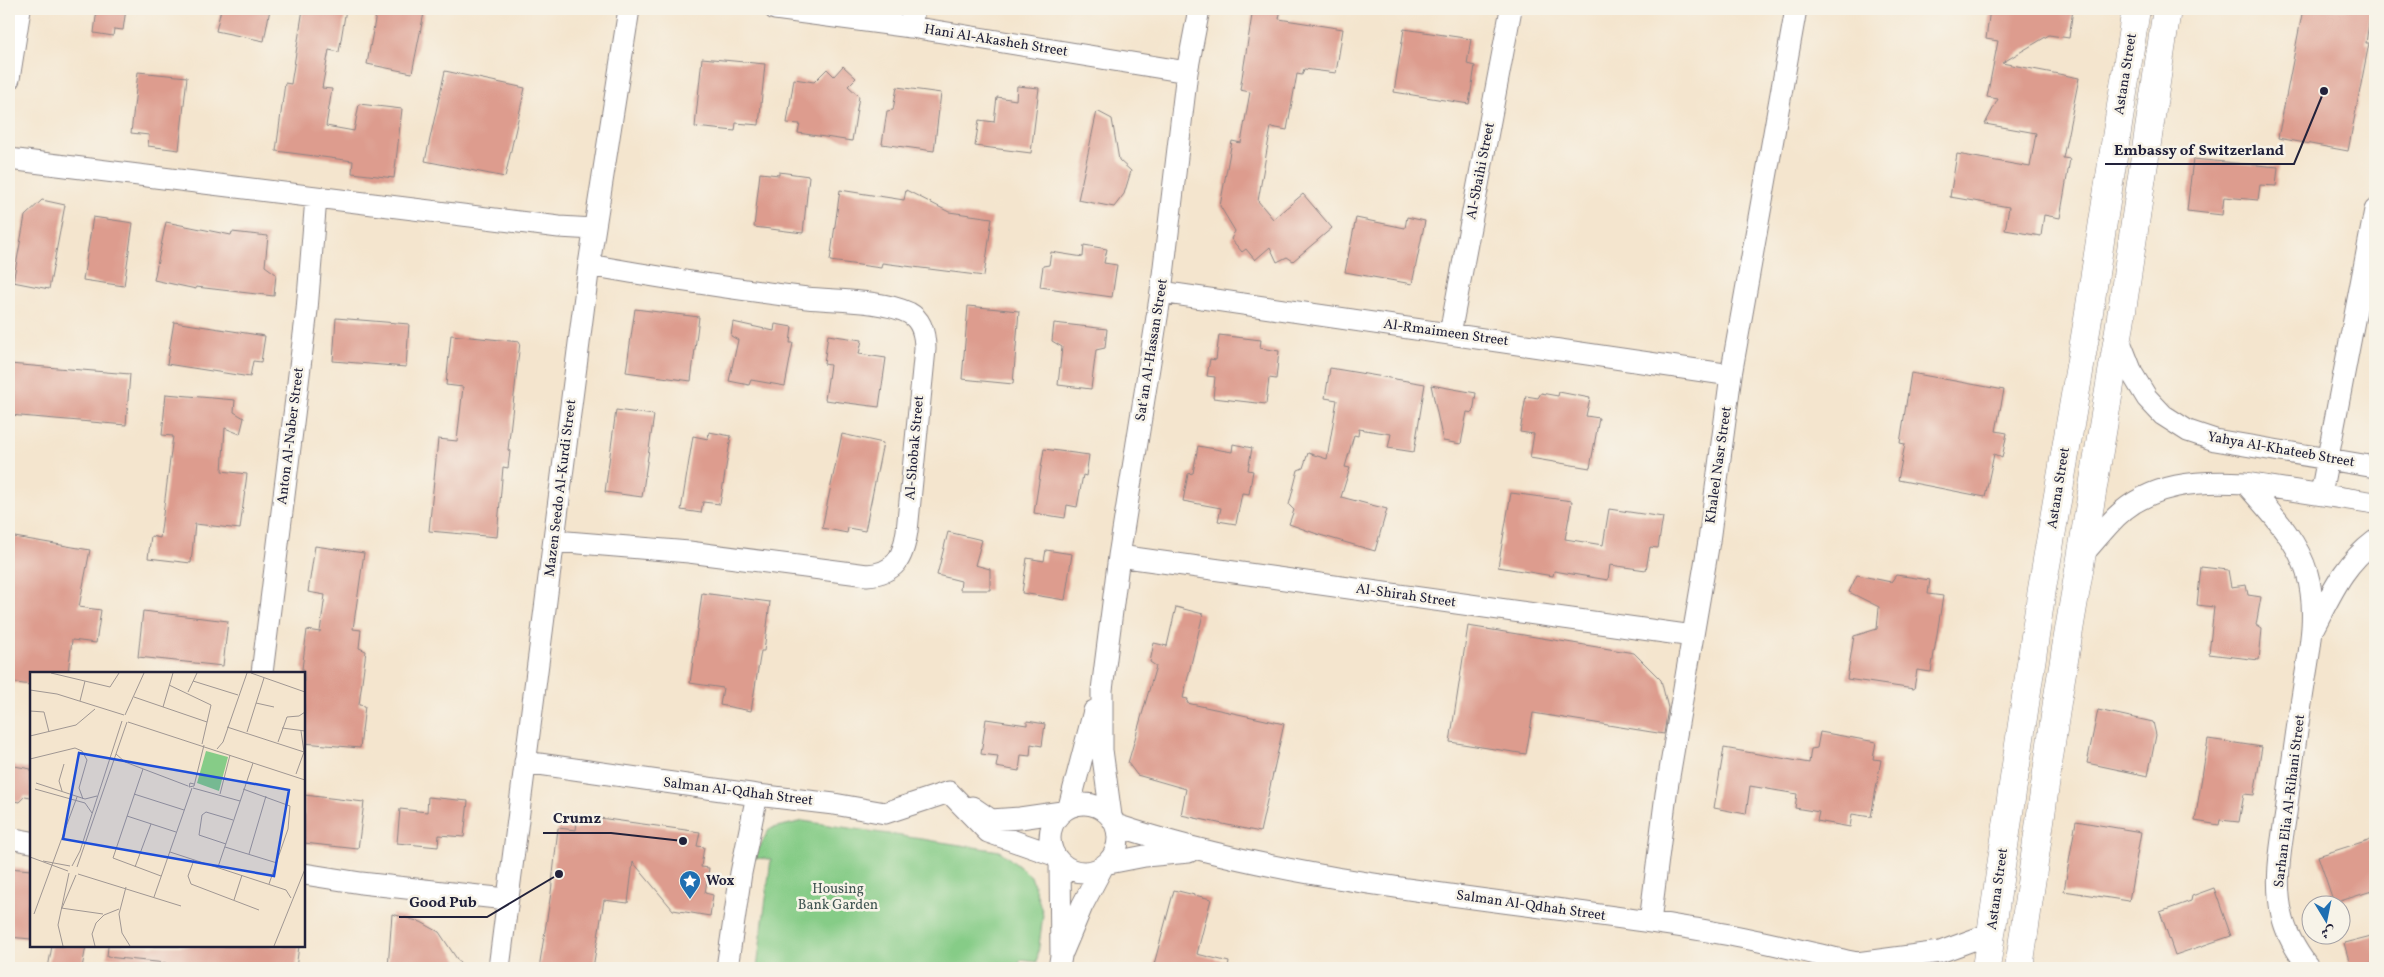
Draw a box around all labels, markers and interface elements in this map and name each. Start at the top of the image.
street label: Hani Al-Akasheh Street [923,20,1069,62]
street label: Astana Street [2110,32,2142,116]
street label: Al-Sbaihi Street [1462,121,1500,221]
callout: Embassy of Switzerland [2105,134,2294,164]
text: Embassy of Switzerland [2114,141,2284,162]
street label: Sat'an Al-Hassan Street [1131,277,1173,423]
street label: Al-Rmaimeen Street [1382,315,1510,351]
street label: Anton Al-Naber Street [273,366,309,506]
street label: Al-Shobak Street [901,395,929,501]
street label: Mazen Seedo Al-Kurdi Street [541,398,581,578]
street label: Khaleel Nasr Street [1701,405,1737,525]
street label: Yahya Al-Khateeb Street [2206,428,2356,472]
street label: Astana Street [2043,446,2075,530]
street label: Al-Shirah Street [1355,580,1457,612]
inset map [30,672,305,947]
street label: Sarhan Elia Al-Rihani Street [2270,713,2310,889]
street label: Salman Al-Qdhah Street [662,773,814,811]
callout: Crumz [543,803,611,833]
text: Crumz [553,809,601,830]
street label: Astana Street [1983,847,2013,931]
place icon: Wox [678,869,702,900]
place label: Wox [706,872,735,891]
park label: Housing Bank Garden [798,880,878,915]
street label: Salman Al-Qdhah Street [1455,886,1607,926]
callout: Good Pub [399,887,487,917]
text: Good Pub [409,893,477,914]
north arrow [2302,894,2352,944]
text: ش [2319,921,2336,942]

